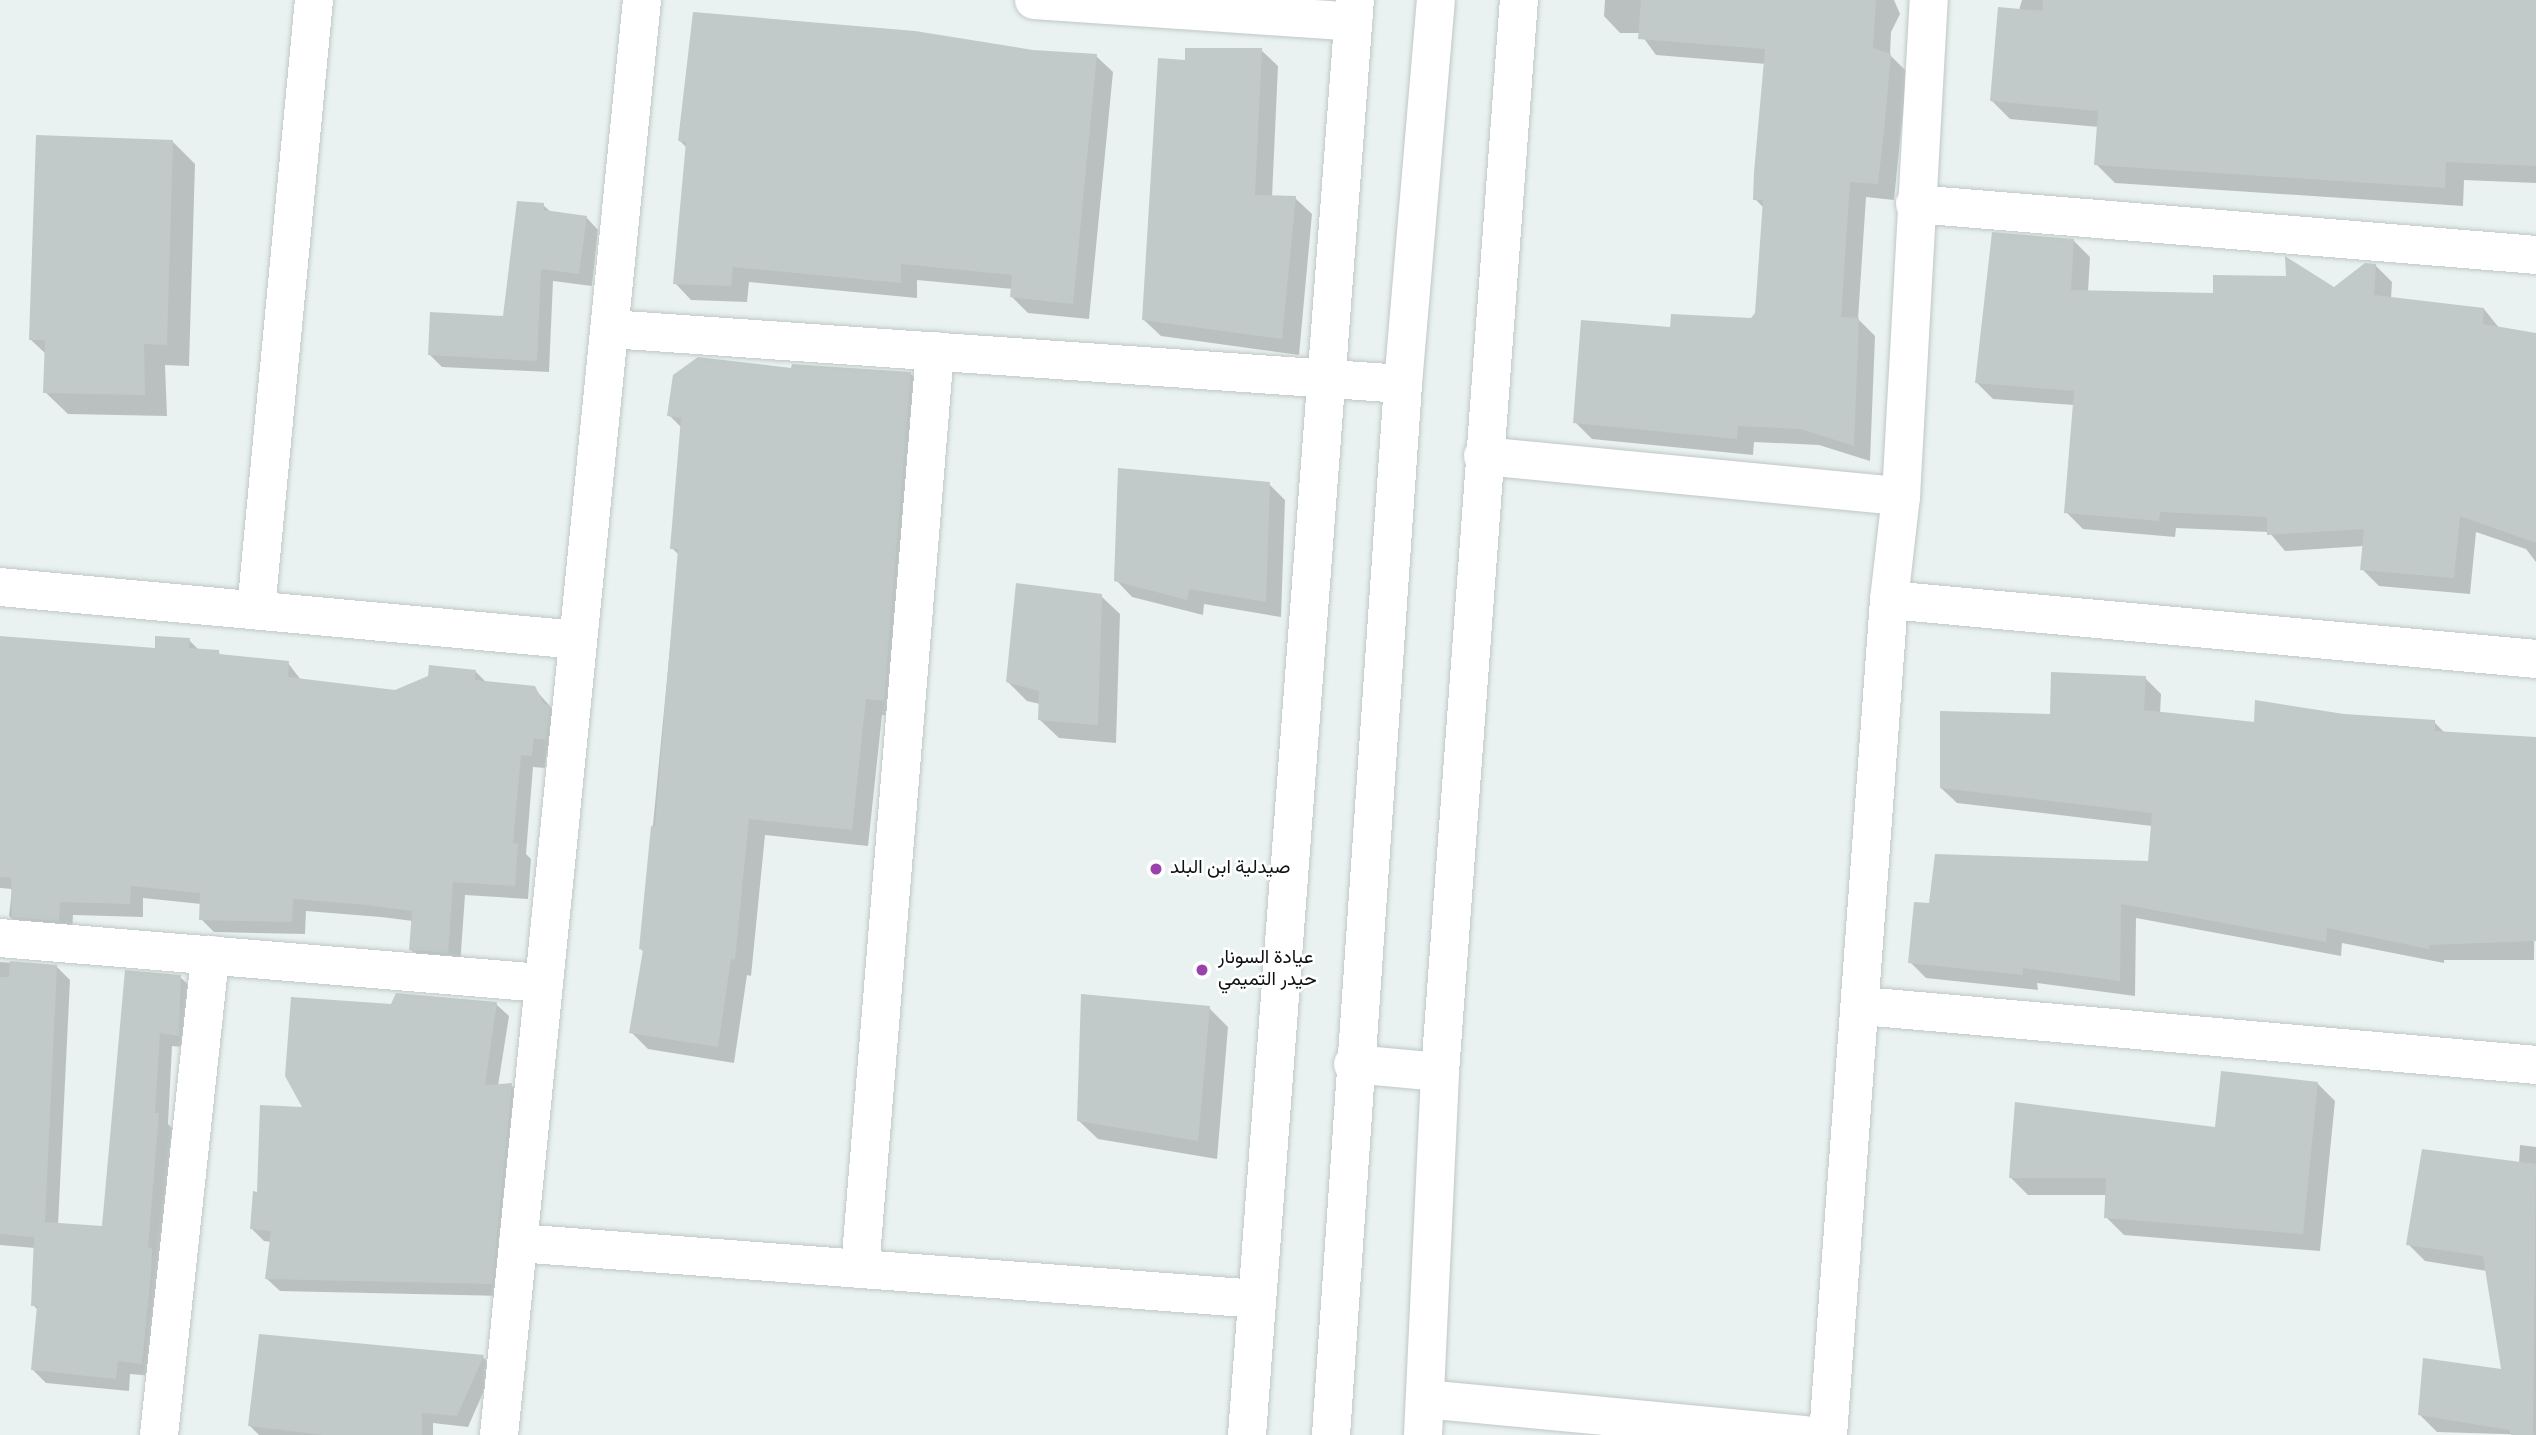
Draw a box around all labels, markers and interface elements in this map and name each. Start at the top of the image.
place label: صيدلية ابن البلد [1170,858,1290,880]
marker: صيدلية ابن البلد [1148,861,1164,877]
place label: عيادة السونار حيدر التميمي [1218,948,1317,992]
marker: عيادة السونار حيدر التميمي [1192,960,1212,980]

